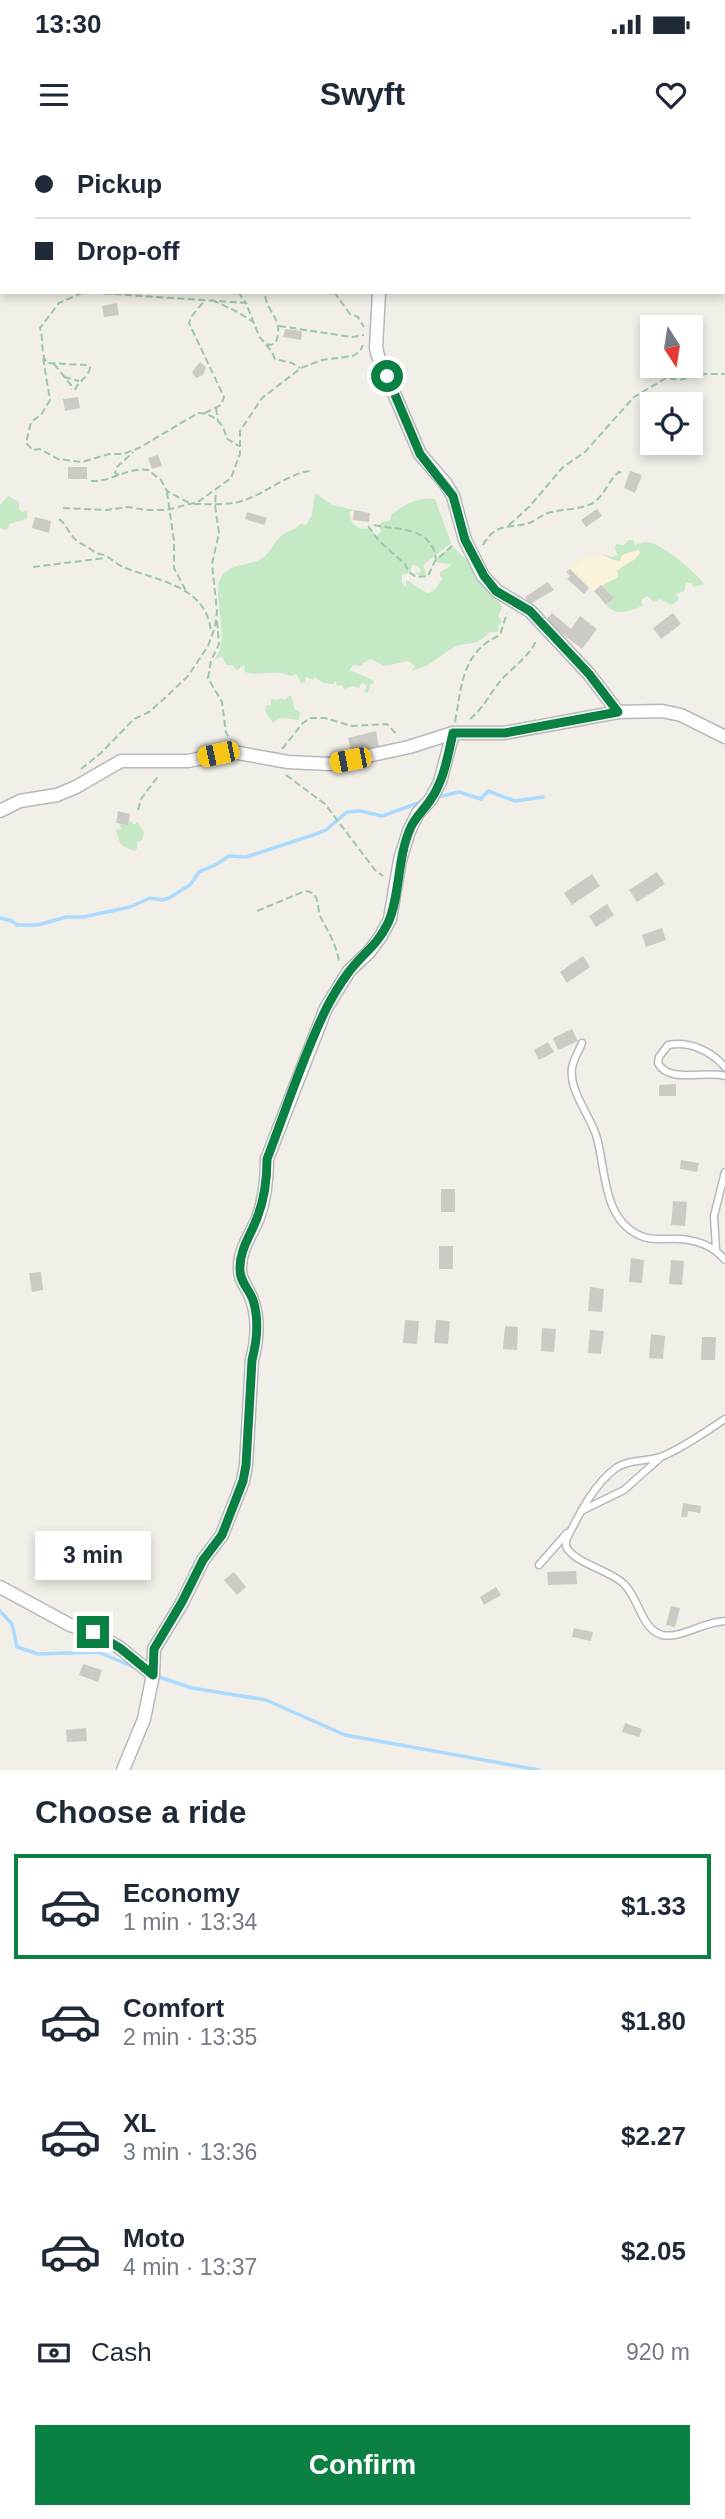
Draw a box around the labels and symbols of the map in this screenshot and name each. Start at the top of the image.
north arrow [640,315,704,378]
route start [371,360,403,392]
car [196,739,241,769]
car [328,746,373,774]
callout: 3 min [35,1530,151,1580]
route end [77,1616,109,1648]

